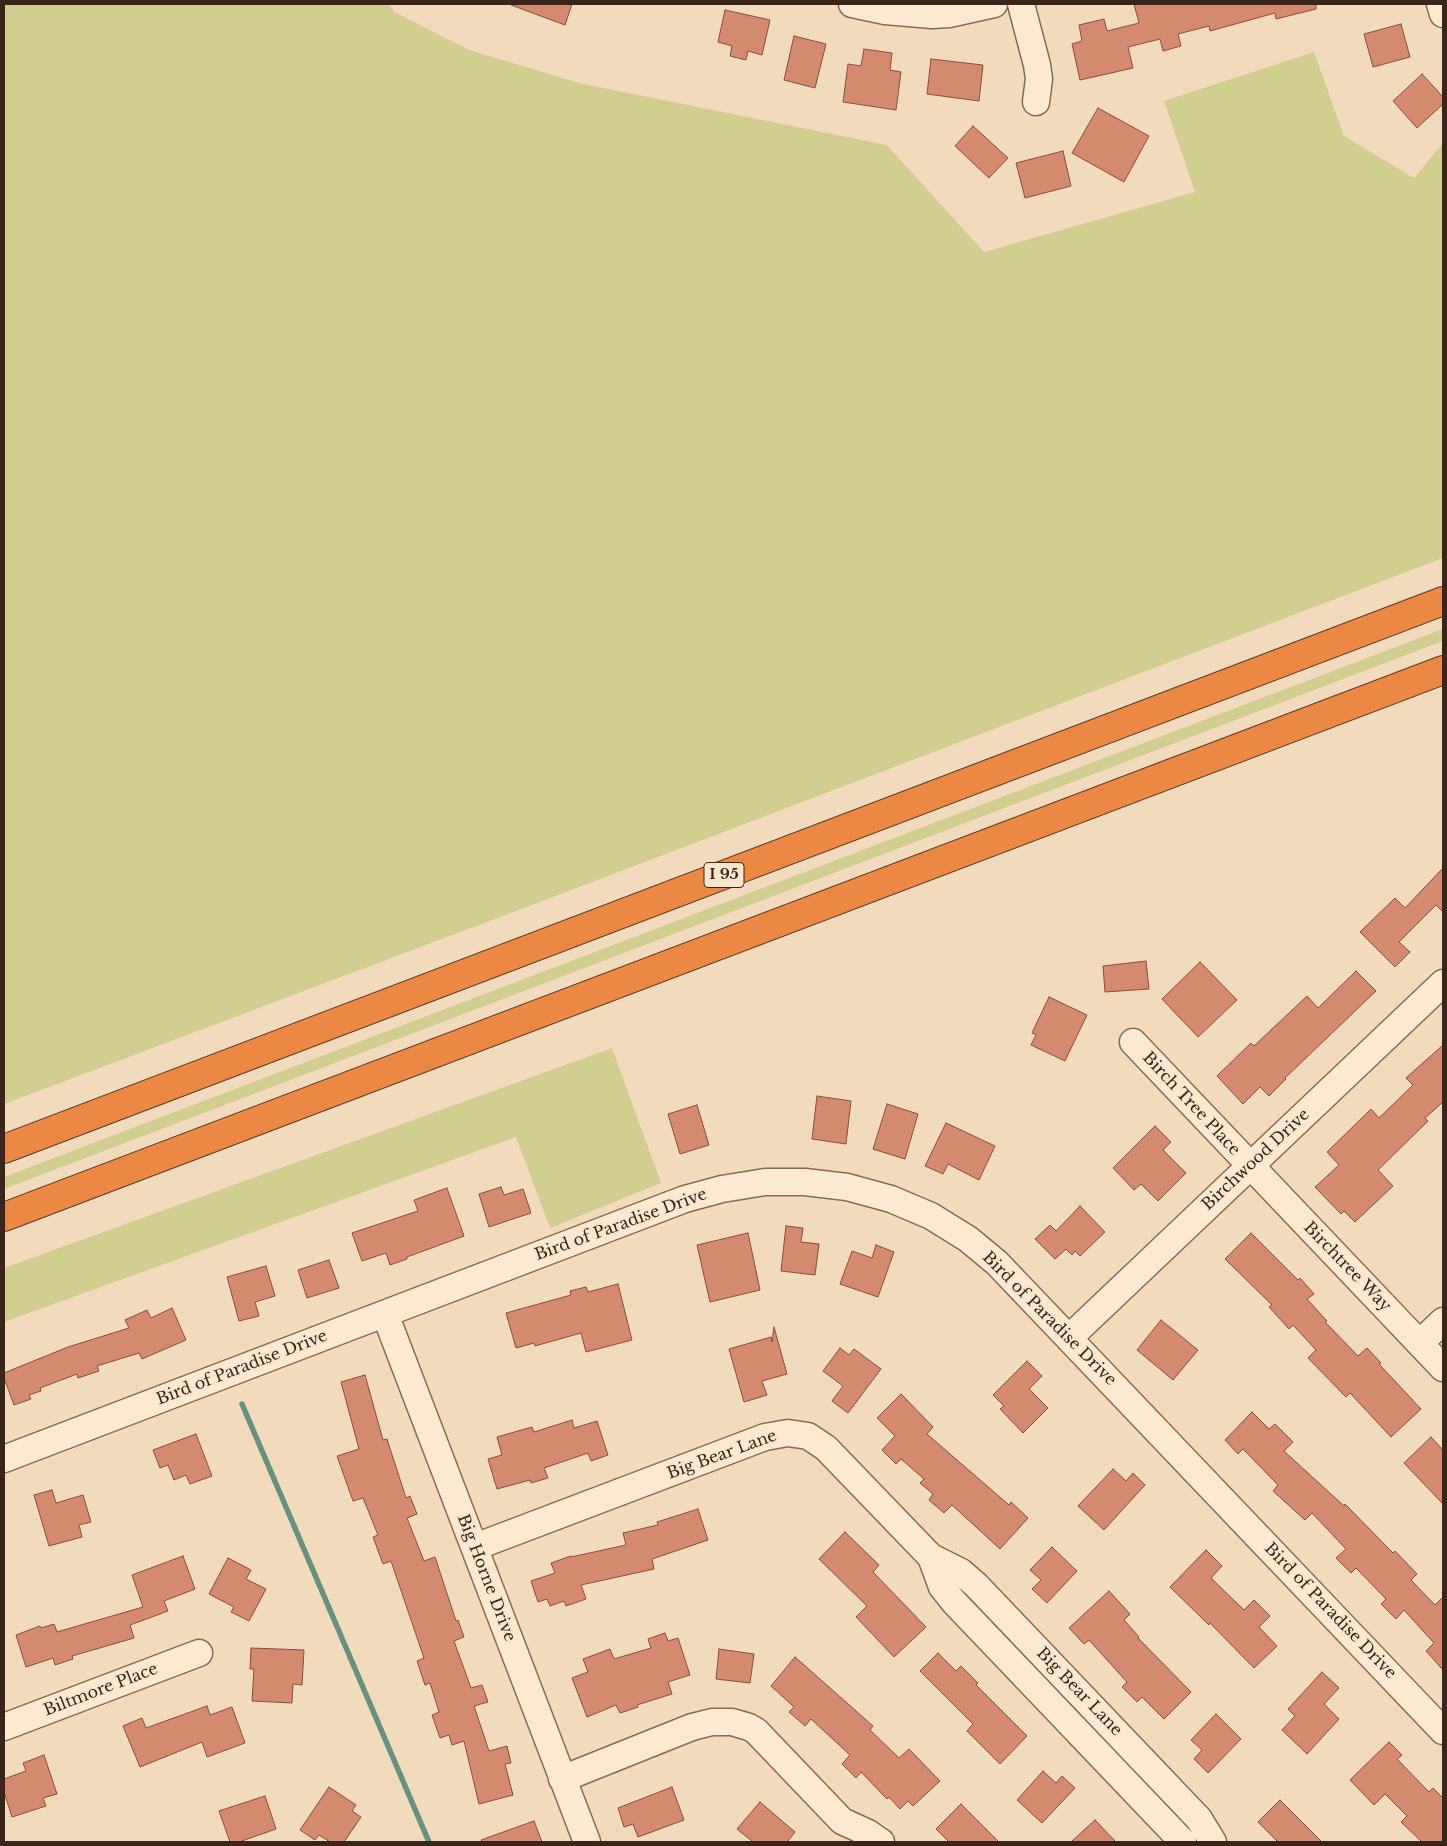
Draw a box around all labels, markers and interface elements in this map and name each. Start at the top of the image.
road number: I 95 [704,862,744,888]
street label: Birch Tree Place [1138,1048,1244,1160]
street label: Birchwood Drive [1198,1105,1314,1215]
street label: Bird of Paradise Drive [532,1185,710,1265]
street label: Birchtree Way [1299,1218,1395,1316]
street label: Bird of Paradise Drive [978,1248,1120,1390]
street label: Bird of Paradise Drive [154,1327,330,1409]
street label: Big Bear Lane [665,1426,779,1484]
street label: Big Horne Drive [453,1512,519,1644]
street label: Bird of Paradise Drive [1260,1539,1400,1683]
street label: Big Bear Lane [1032,1644,1126,1740]
street label: Biltmore Place [41,1659,161,1721]

